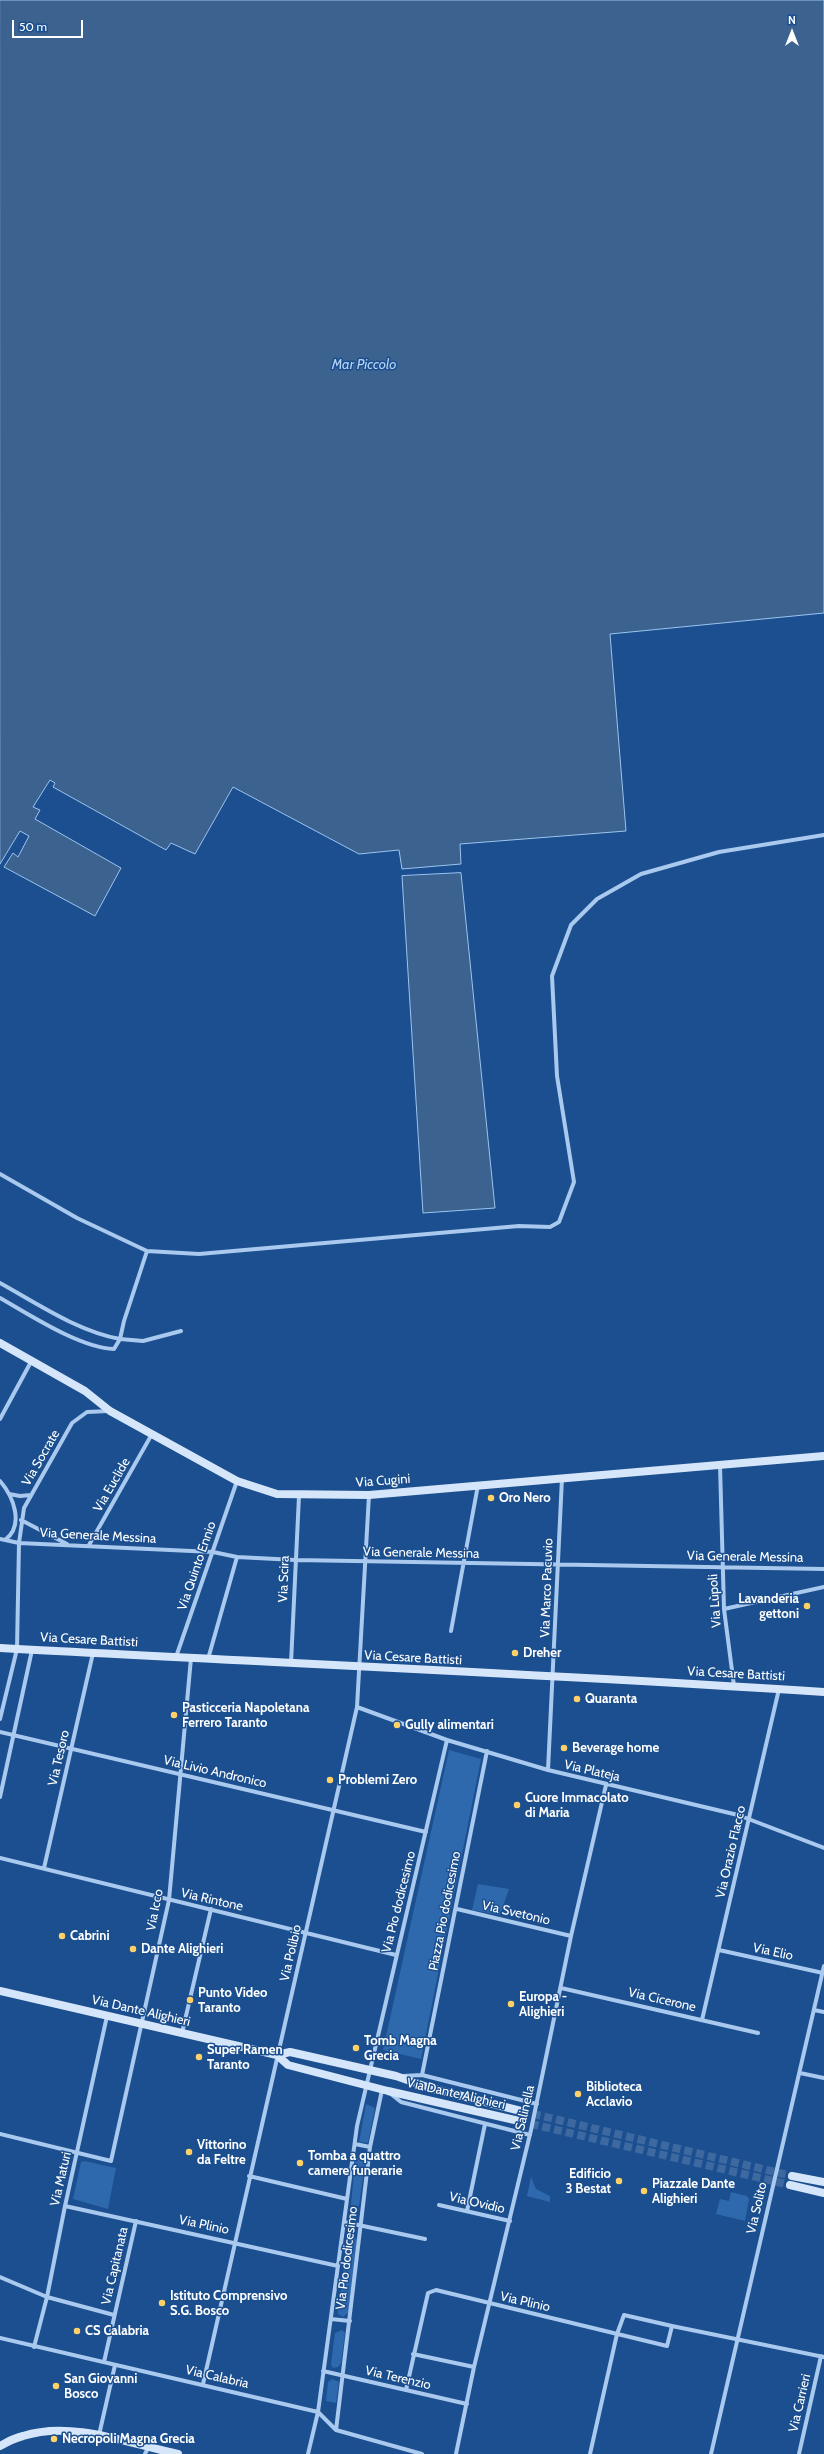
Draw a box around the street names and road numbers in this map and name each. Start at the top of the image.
street label: Via Socrate [19,1427,63,1489]
street label: Via Euclide [90,1455,134,1515]
street label: Via Cugini [355,1471,411,1491]
street label: Via Quinto Ennio [174,1519,220,1613]
street label: Via Generale Messina [39,1525,157,1547]
street label: Via Marco Pacuvio [537,1538,557,1638]
street label: Via Generale Messina [363,1544,479,1562]
street label: Via Generale Messina [687,1548,803,1566]
street label: Via Scira [275,1555,293,1603]
street label: Via Lùpoli [705,1574,725,1628]
street label: Via Cesare Battisti [40,1630,138,1650]
street label: Via Cesare Battisti [364,1648,462,1668]
street label: Via Cesare Battisti [687,1664,785,1684]
street label: Via Tesoro [45,1729,73,1787]
street label: Via Livio Andronico [162,1753,268,1791]
street label: Via Plateja [562,1757,622,1785]
street label: Via Orazio Flacco [713,1804,749,1900]
street label: Via Pio dodicesimo [379,1850,419,1954]
street label: Piazza Pio dodicesimo [426,1850,464,1972]
street label: Via Rintone [179,1885,245,1915]
street label: Via Icco [143,1888,167,1932]
street label: Via Svetonio [480,1898,552,1928]
street label: Via Polibio [277,1923,305,1983]
street label: Via Elio [752,1940,794,1964]
street label: Via Cicerone [627,1985,697,2015]
street label: Via Dante Alighieri [90,1992,192,2030]
street label: Via Dante Alighieri [405,2075,507,2113]
street label: Via Salinella [508,2084,538,2152]
street label: Via Maturi [47,2150,75,2208]
street label: Via Solìto [743,2181,771,2235]
street label: Via Ovidio [448,2189,506,2217]
street label: Via Pio dodicesimo [333,2205,361,2311]
street label: Via Plinio [178,2212,230,2238]
street label: Via Capitanata [98,2226,132,2306]
street label: Via Plinio [499,2289,551,2315]
street label: Via Calabria [184,2362,250,2392]
street label: Via Terenzio [364,2363,432,2393]
street label: Via Carrieri [786,2372,814,2434]

